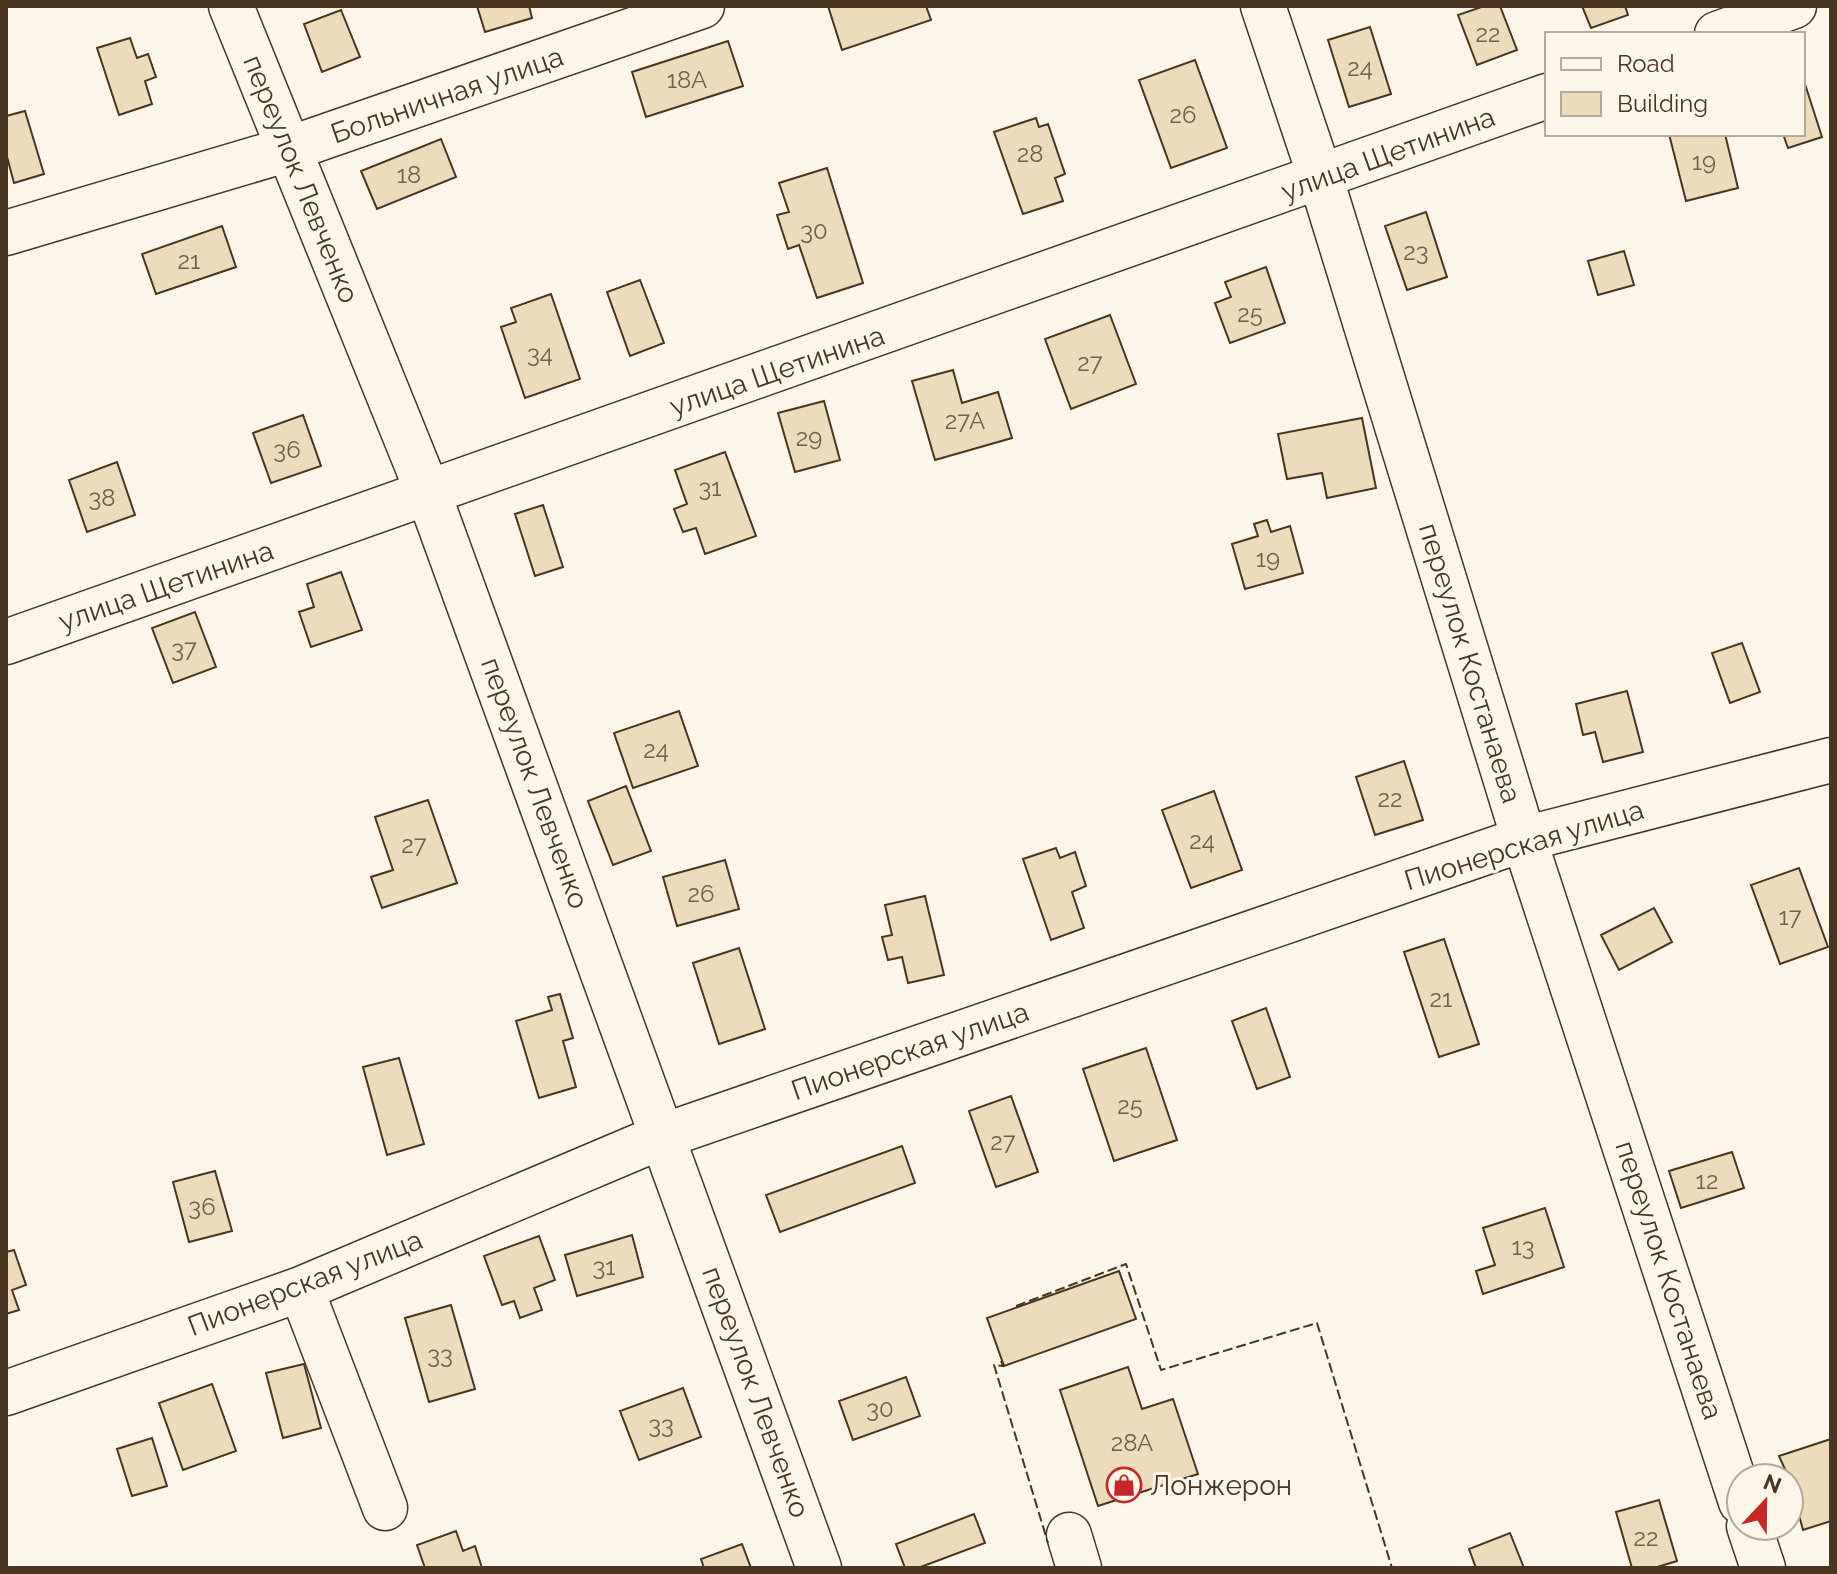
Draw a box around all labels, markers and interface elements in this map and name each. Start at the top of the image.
house number: 22 [1475,19,1501,48]
legend [1545,32,1805,136]
street label: Больничная улица [326,40,568,150]
text: Road [1617,49,1675,78]
street label: переулок Левченко [236,50,366,308]
house number: 24 [1347,53,1373,82]
house number: 18А [667,65,707,94]
text: Building [1617,89,1708,118]
house number: 26 [1170,100,1196,129]
street label: улица Щетинина [1277,100,1499,208]
house number: 28 [1017,139,1043,168]
house number: 19 [1692,147,1716,176]
house number: 18 [397,160,421,189]
house number: 30 [800,216,828,245]
house number: 23 [1403,237,1429,266]
house number: 21 [178,246,200,275]
house number: 25 [1237,299,1263,328]
street label: улица Щетинина [665,319,889,423]
house number: 34 [527,339,553,368]
house number: 27 [1077,348,1103,377]
house number: 27А [945,406,985,435]
house number: 29 [796,423,822,452]
house number: 36 [273,435,301,464]
house number: 31 [698,473,722,502]
house number: 38 [88,483,116,512]
street label: переулок Костанаева [1412,519,1528,807]
street label: улица Щетинина [54,534,278,638]
house number: 19 [1256,544,1280,573]
house number: 37 [171,634,197,663]
street label: переулок Левченко [474,653,596,913]
house number: 24 [643,735,669,764]
house number: 22 [1377,784,1403,813]
street label: Пионерская улица [1400,793,1648,897]
house number: 24 [1189,826,1215,855]
house number: 27 [401,830,427,859]
house number: 26 [688,879,714,908]
house number: 17 [1779,902,1802,931]
house number: 21 [1430,984,1452,1013]
street label: Пионерская улица [787,995,1033,1107]
house number: 25 [1117,1091,1143,1120]
house number: 27 [990,1127,1016,1156]
street label: переулок Костанаева [1608,1137,1730,1423]
house number: 12 [1696,1166,1718,1195]
house number: 36 [188,1192,216,1221]
street label: Пионерская улица [183,1223,427,1343]
house number: 13 [1511,1232,1535,1261]
house number: 31 [592,1252,616,1281]
street label: переулок Левченко [695,1262,817,1522]
house number: 33 [427,1340,453,1369]
house number: 30 [866,1394,894,1423]
house number: 33 [648,1410,674,1439]
house number: 28А [1111,1428,1153,1457]
north arrow [1725,1462,1805,1542]
shop icon: Лонжерон [1105,1466,1143,1504]
text: N [1760,1468,1785,1499]
place label: Лонжерон [1150,1469,1292,1502]
house number: 22 [1633,1523,1659,1552]

